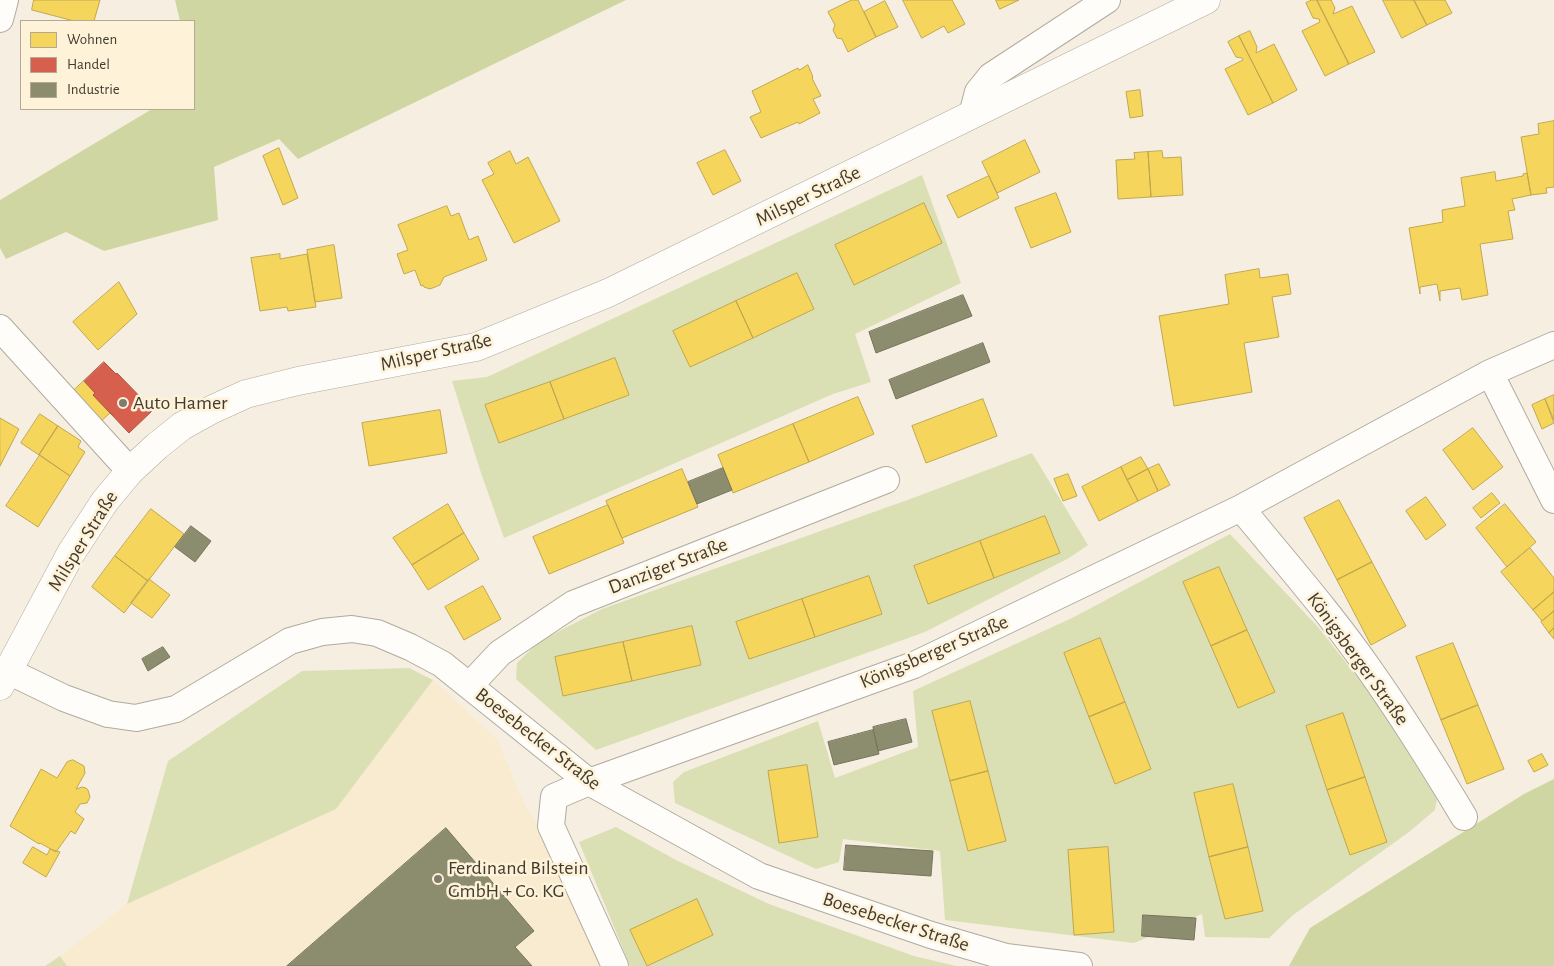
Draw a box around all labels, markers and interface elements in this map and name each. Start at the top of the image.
legend [20,20,195,110]
text: Wohnen [67,32,117,47]
text: Handel [67,57,110,72]
text: Industrie [67,82,120,97]
street label: Milsper Straße [752,160,864,232]
street label: Milsper Straße [378,328,494,376]
place label: Auto Hamer [133,391,228,415]
marker: Auto Hamer [117,397,129,409]
street label: Milsper Straße [43,486,123,596]
street label: Danziger Straße [605,532,731,600]
street label: Königsberger Straße [1302,588,1414,730]
street label: Königsberger Straße [856,610,1012,694]
street label: Boesebecker Straße [470,683,606,795]
place label: Ferdinand Bilstein GmbH + Co. KG [448,856,589,903]
marker: Ferdinand Bilstein GmbH + Co. KG [432,873,444,885]
street label: Boesebecker Straße [820,887,972,957]

